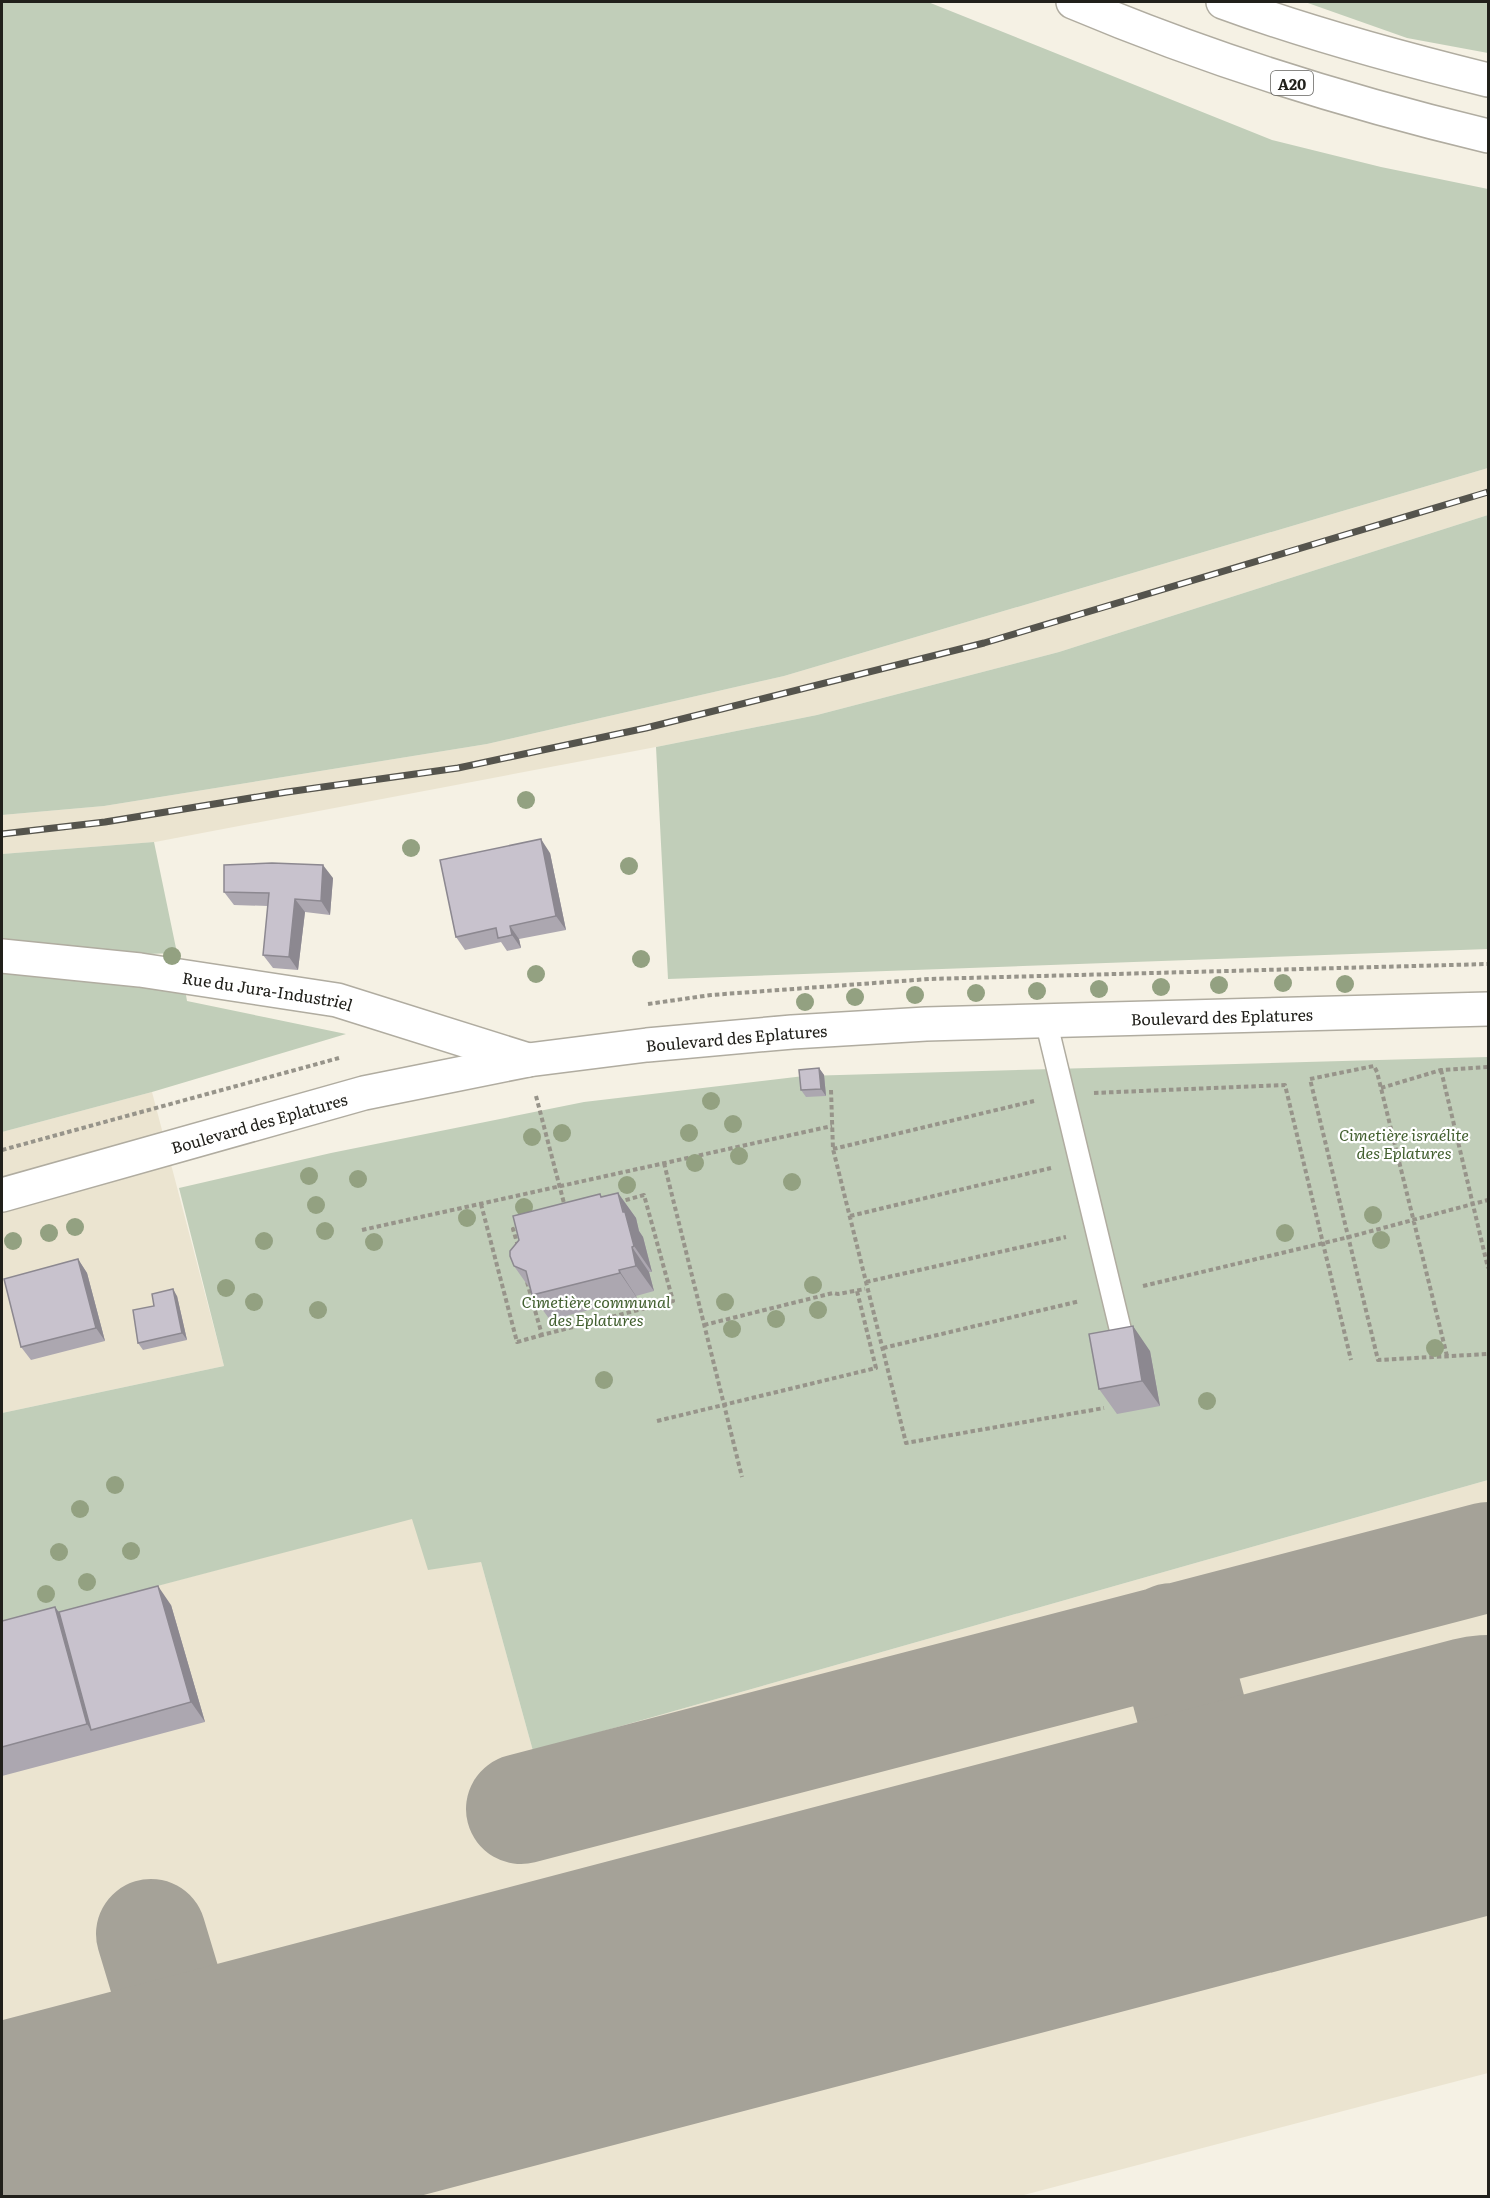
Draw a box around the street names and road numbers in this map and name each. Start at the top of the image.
road number: A20 [1271,71,1313,95]
street label: Rue du Jura-Industriel [181,965,356,1016]
street label: Boulevard des Eplatures [1130,1002,1313,1031]
street label: Boulevard des Eplatures [645,1018,828,1057]
street label: Boulevard des Eplatures [168,1086,350,1159]

